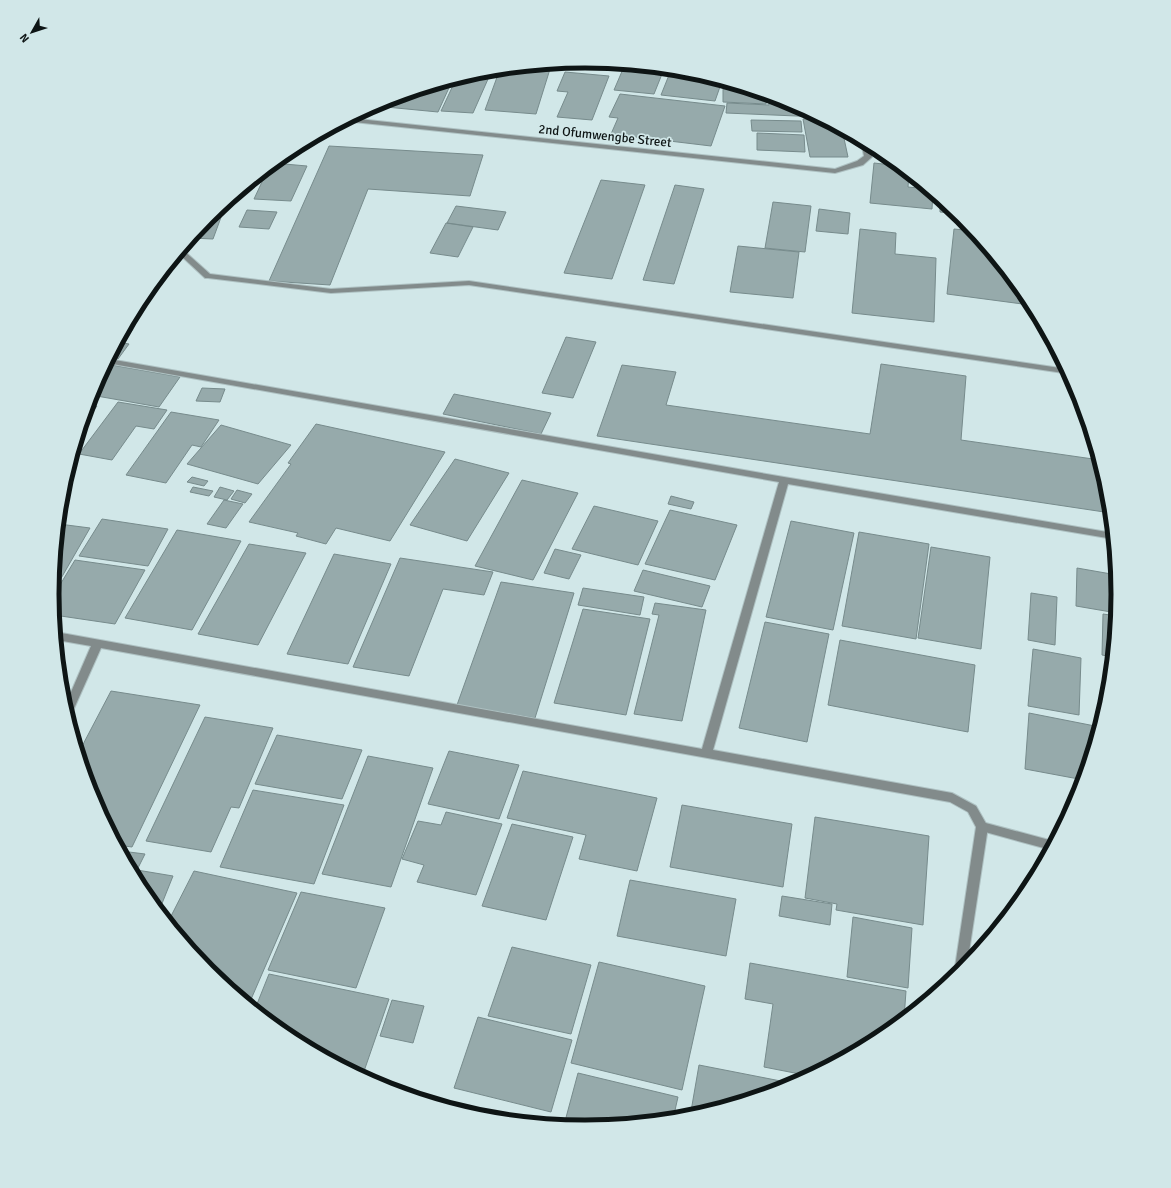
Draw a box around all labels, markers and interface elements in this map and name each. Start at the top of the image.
north arrow [12,12,52,52]
text: N [17,31,32,45]
street label: 2nd Ofumwengbe Street [537,121,673,151]

